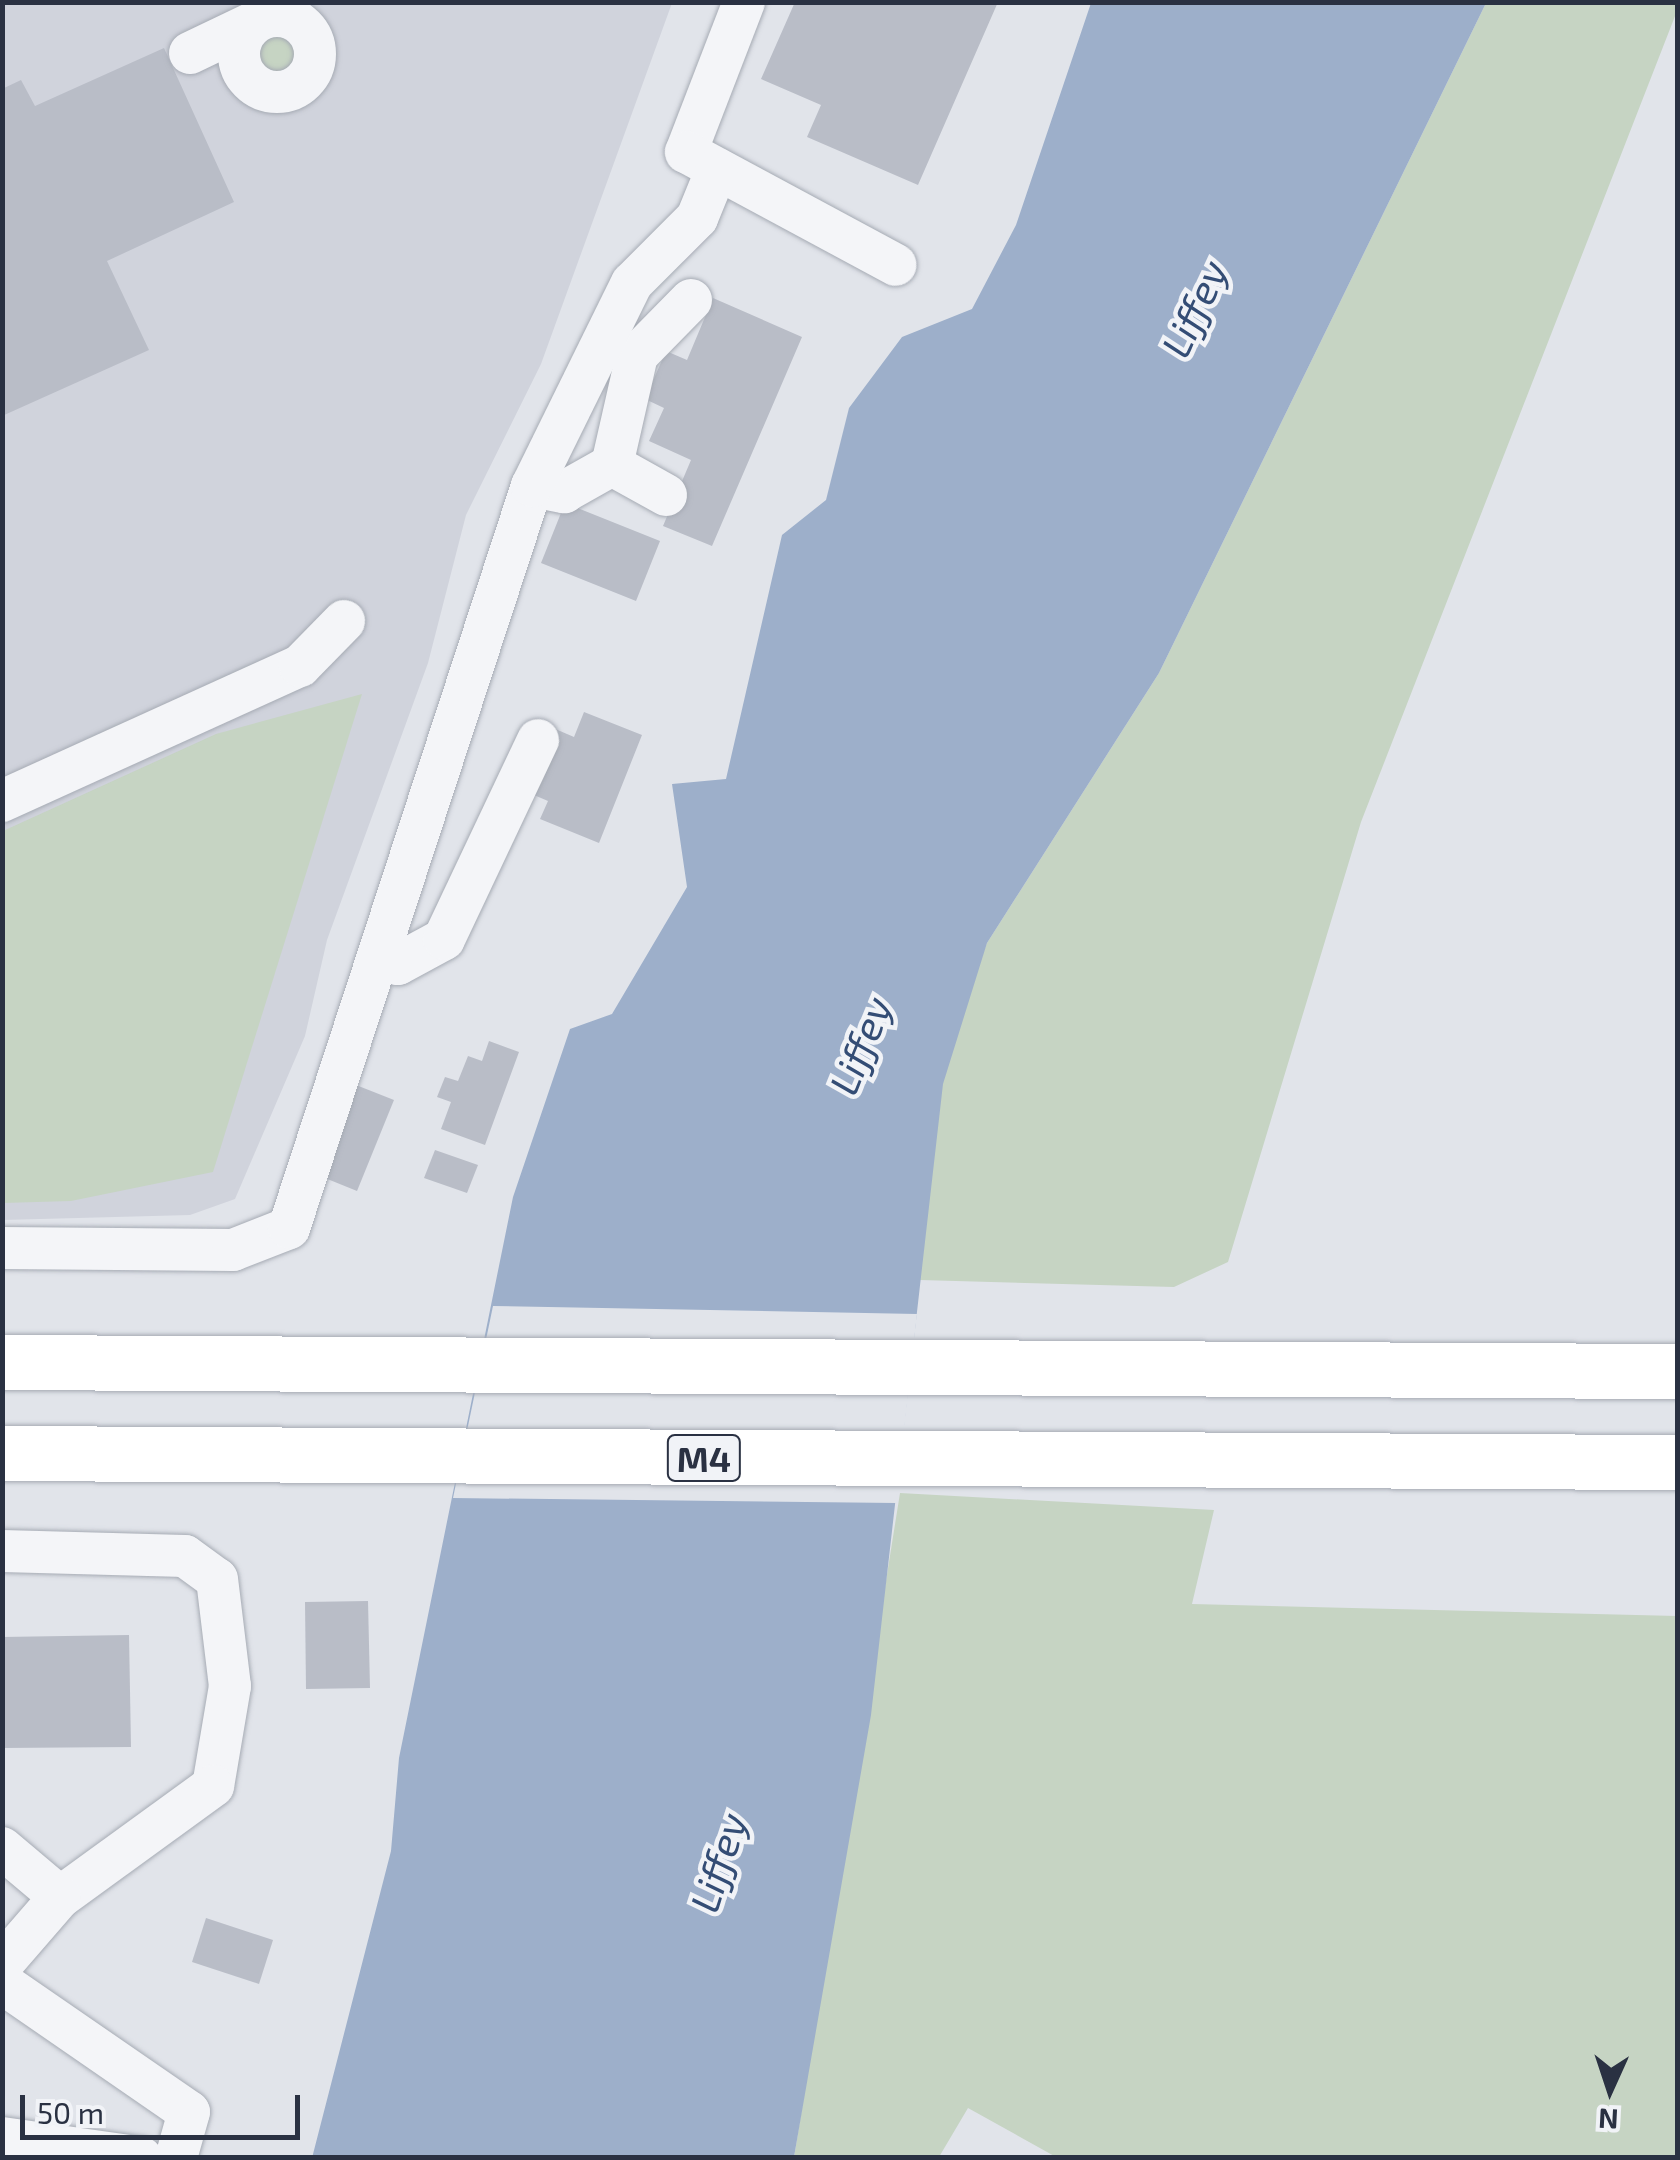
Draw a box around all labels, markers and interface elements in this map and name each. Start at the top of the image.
water label: Liffey [1150,252,1236,364]
water label: Liffey [818,989,900,1101]
road number: M4 [666,1428,742,1488]
water label: Liffey [678,1806,756,1918]
north arrow [1560,2040,1660,2140]
scale bar [25,2075,305,2137]
text: 50 m [37,2094,104,2130]
text: N [1597,2102,1619,2137]

